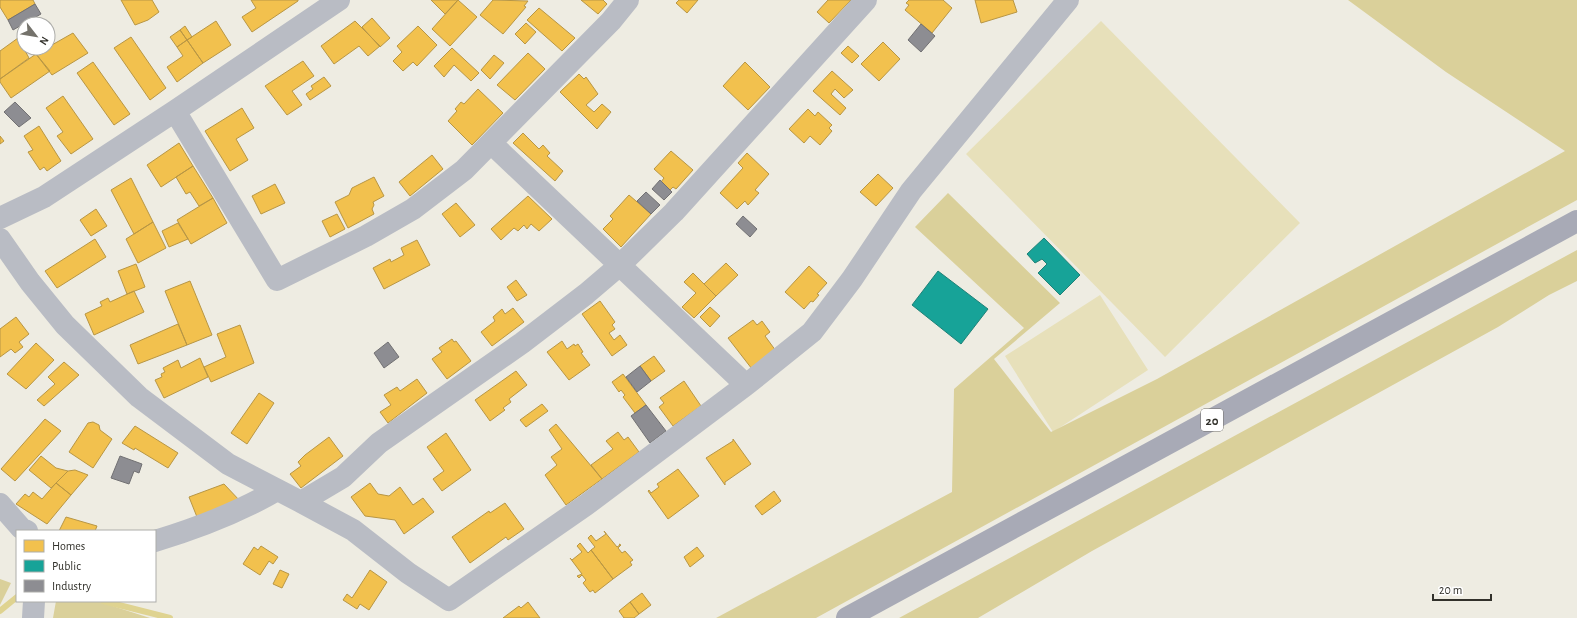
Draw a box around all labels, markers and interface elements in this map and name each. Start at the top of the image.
north arrow [16,16,56,56]
text: N [37,35,51,47]
road number: 20 [1201,409,1223,431]
legend [16,530,156,602]
text: Homes [52,540,85,552]
text: Public [52,560,81,572]
scale bar [1433,576,1491,602]
text: Industry [52,580,91,593]
text: 20 m [1439,584,1462,596]

